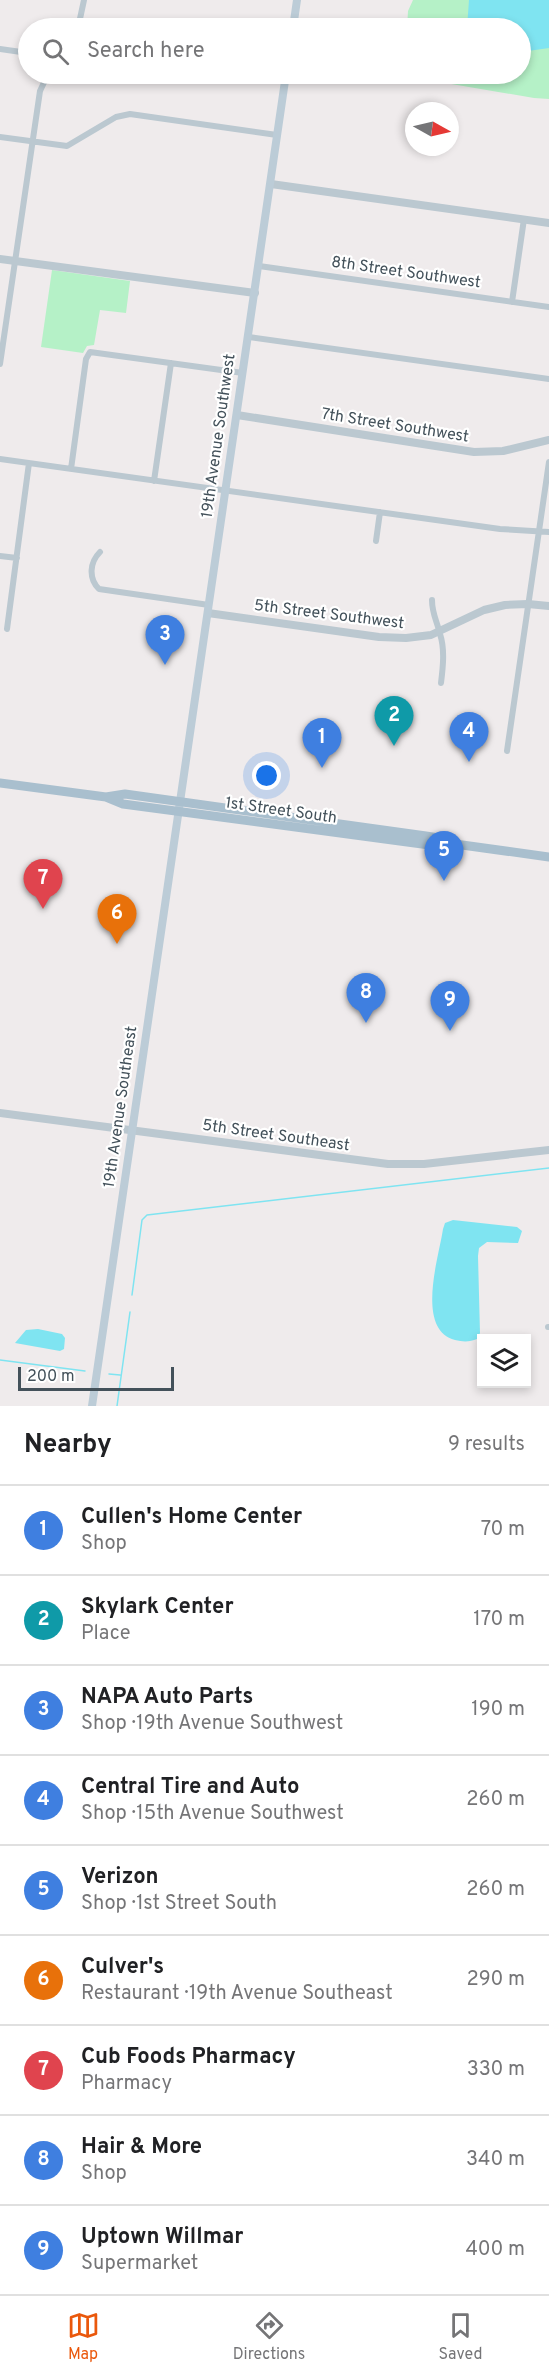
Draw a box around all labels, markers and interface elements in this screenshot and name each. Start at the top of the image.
search box [18,18,531,84]
icon: search [39,35,72,68]
text: Search here [87,38,205,65]
north arrow [405,102,459,156]
street label: 8th Street Southwest [330,253,482,293]
street label: 19th Avenue Southwest [198,353,240,519]
street label: 7th Street Southwest [320,404,470,448]
street label: 5th Street Southwest [253,596,405,634]
pin: 3 [146,616,184,665]
pin: 2 [374,696,414,746]
pin: 4 [450,712,488,762]
pin: 1 [302,718,342,768]
your location [252,761,281,790]
street label: 1st Street South [224,793,338,829]
pin: 5 [424,832,464,881]
pin: 7 [24,860,63,909]
pin: 6 [98,894,136,944]
pin: 8 [346,974,386,1023]
pin: 9 [430,982,470,1031]
street label: 19th Avenue Southeast [100,1025,142,1189]
street label: 5th Street Southeast [201,1116,351,1156]
map controls [477,1334,531,1388]
button: layers [477,1334,531,1388]
scale bar [18,1364,174,1392]
text: 200 m [27,1367,75,1387]
text: Nearby [24,1429,112,1462]
text: 9 results [448,1432,525,1458]
text: Cullen's Home Center [81,1504,302,1531]
text: 1 [40,1517,48,1543]
text: 70 m [481,1517,525,1543]
text: Shop [81,1531,127,1557]
text: Skylark Center [81,1594,234,1621]
text: 2 [37,1607,50,1633]
text: 170 m [473,1607,525,1633]
text: Place [81,1621,131,1647]
text: NAPA Auto Parts [81,1684,253,1711]
text: 3 [38,1697,50,1723]
text: 190 m [471,1697,525,1723]
text: Shop · 19th Avenue Southwest [81,1711,343,1737]
text: Central Tire and Auto [81,1774,299,1801]
text: 4 [37,1787,50,1813]
text: 260 m [466,1787,525,1813]
text: Shop · 15th Avenue Southwest [81,1801,344,1827]
text: Verizon [81,1864,159,1891]
text: 5 [37,1877,50,1903]
text: 260 m [466,1877,525,1903]
text: Shop · 1st Street South [81,1891,277,1917]
text: Culver's [81,1954,164,1981]
text: 6 [37,1967,50,1993]
text: 290 m [467,1967,525,1993]
text: Restaurant · 19th Avenue Southeast [81,1981,393,2007]
text: Cub Foods Pharmacy [81,2044,296,2071]
text: 7 [38,2057,49,2083]
text: 330 m [467,2057,525,2083]
text: Pharmacy [81,2071,172,2097]
text: Hair & More [81,2134,202,2161]
text: 8 [37,2147,50,2173]
text: 340 m [466,2147,525,2173]
text: Shop [81,2161,127,2187]
text: Uptown Willmar [81,2224,243,2251]
text: 9 [37,2237,50,2263]
text: 400 m [465,2237,525,2263]
text: Supermarket [81,2251,198,2277]
tab: Map [67,2309,100,2365]
tab: Directions [233,2309,305,2365]
tab: Saved [438,2309,482,2365]

